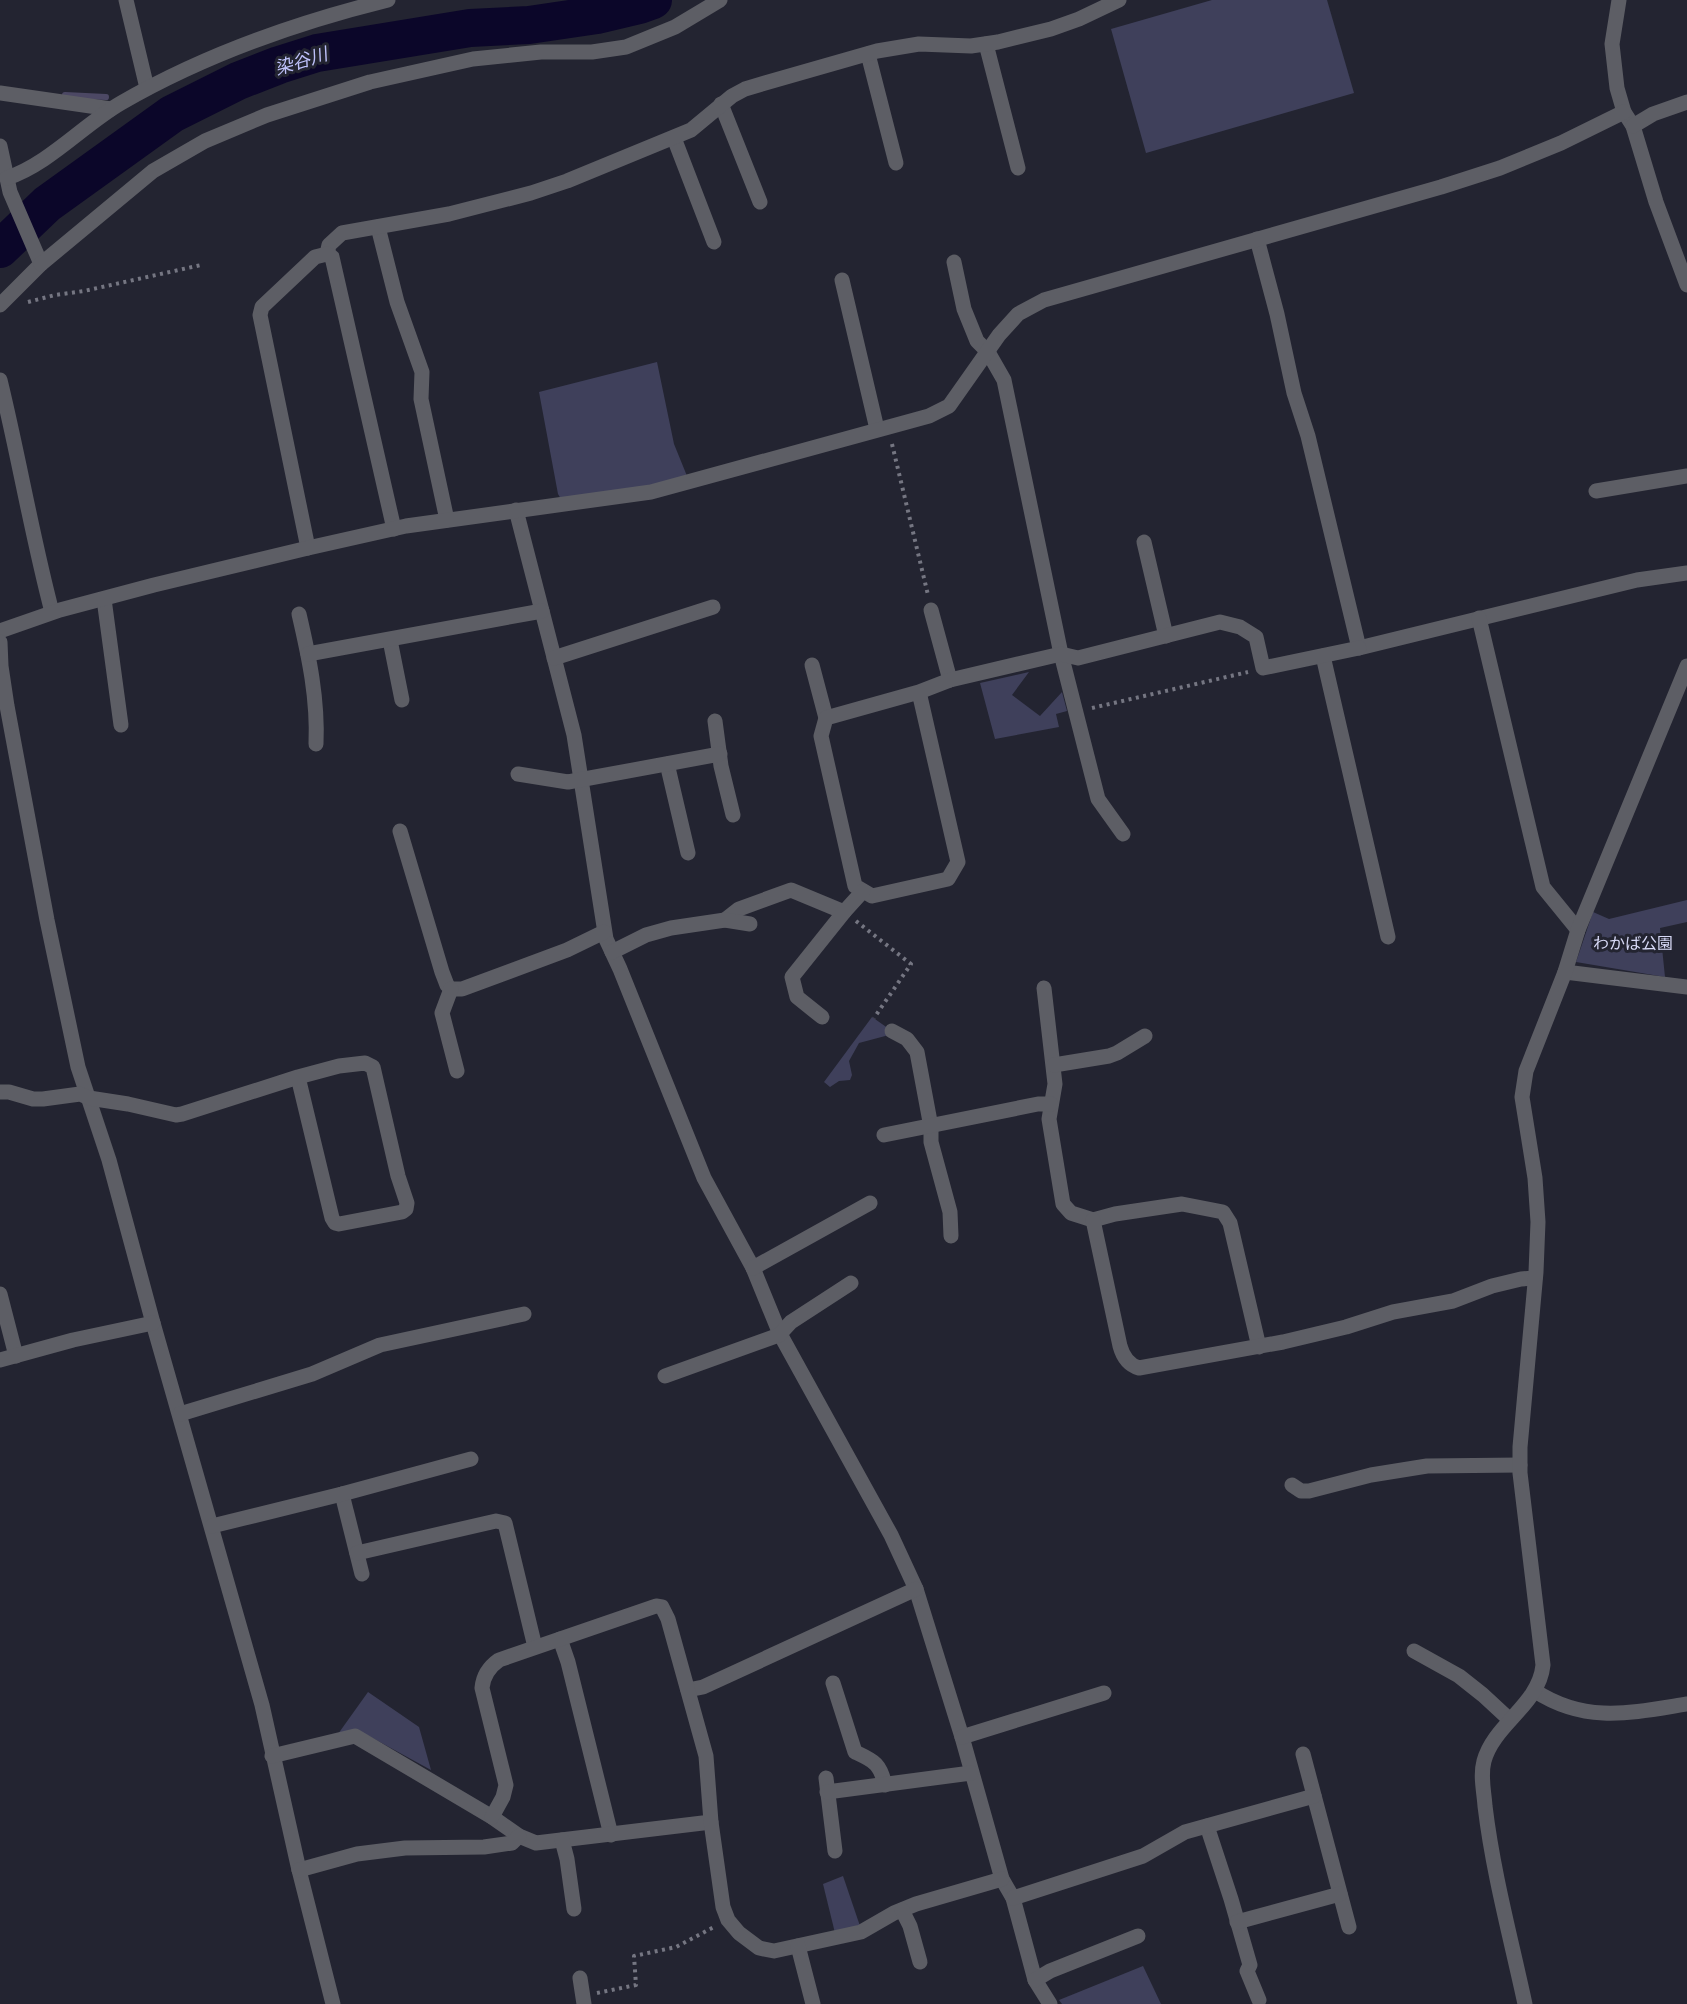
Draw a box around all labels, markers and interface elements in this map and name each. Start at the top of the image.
water label: 染谷川 [272,42,332,80]
park label: わかば公園 [1593,933,1673,953]

